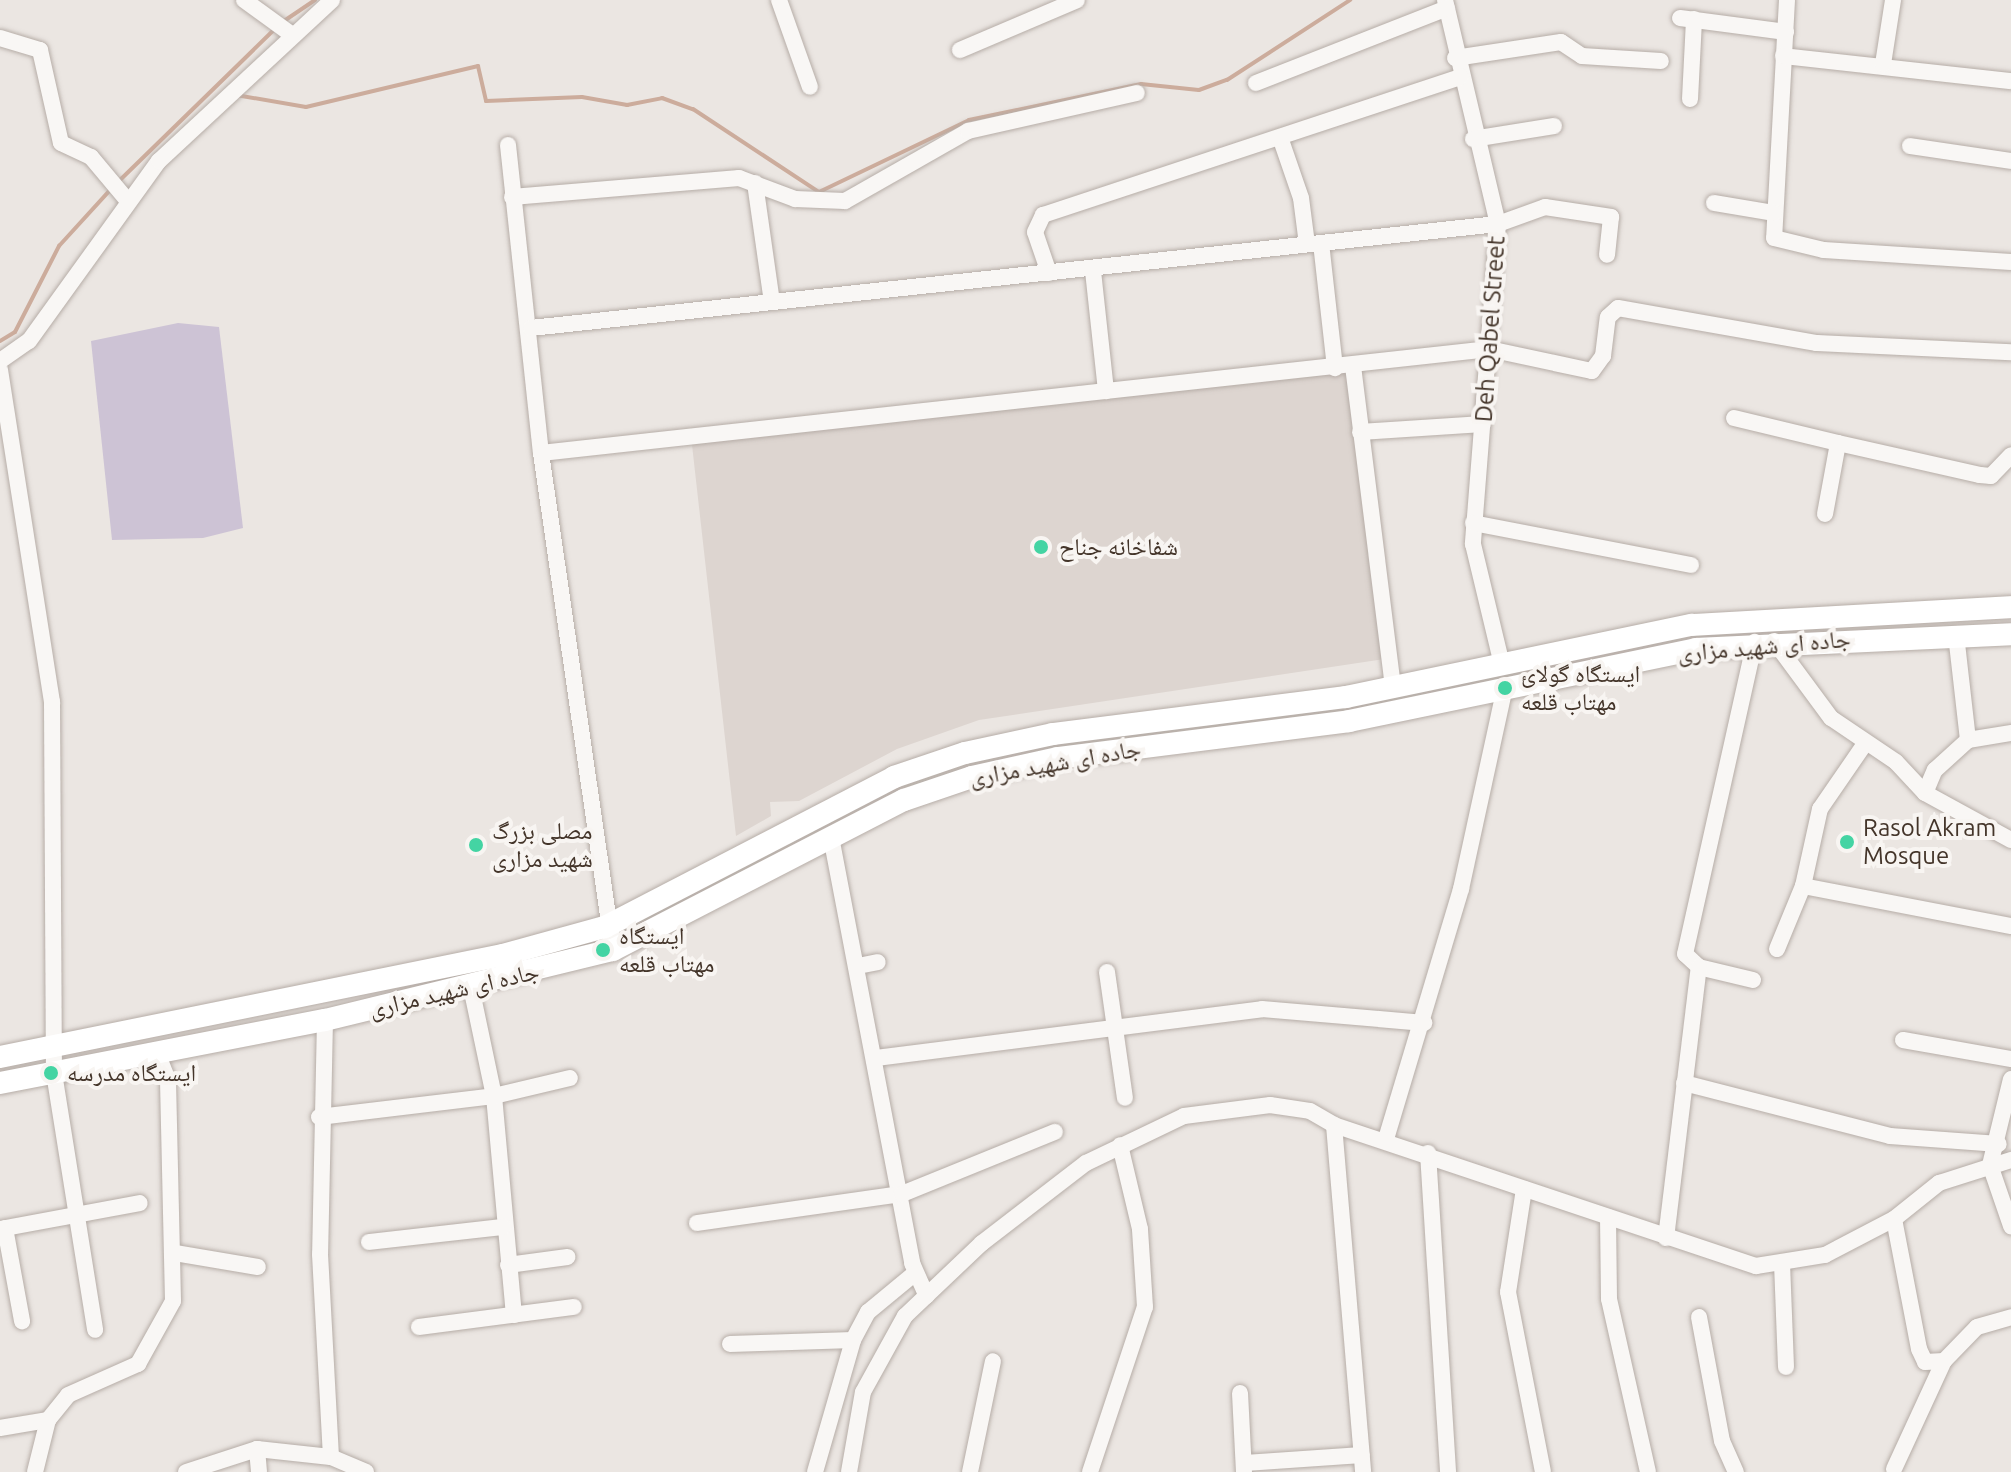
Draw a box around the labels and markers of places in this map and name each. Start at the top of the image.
place label: شفاخانه جناح [1059,533,1178,561]
marker: شفاخانه جناح [1030,536,1052,558]
place label: ایستگاه گولائ مهتاب قلعه [1521,660,1640,716]
marker: ایستگاه گولائ مهتاب قلعه [1496,679,1514,697]
place label: Rasol Akram Mosque [1863,814,1996,870]
place label: مصلی بزرگ شهید مزاری [492,817,593,873]
marker: Rasol Akram Mosque [1838,833,1856,851]
marker: مصلی بزرگ شهید مزاری [467,836,485,854]
place label: ایستگاه مهتاب قلعه [619,922,715,978]
marker: ایستگاه مهتاب قلعه [594,941,612,959]
place label: ایستگاه مدرسه [67,1059,196,1087]
marker: ایستگاه مدرسه [42,1064,60,1082]

